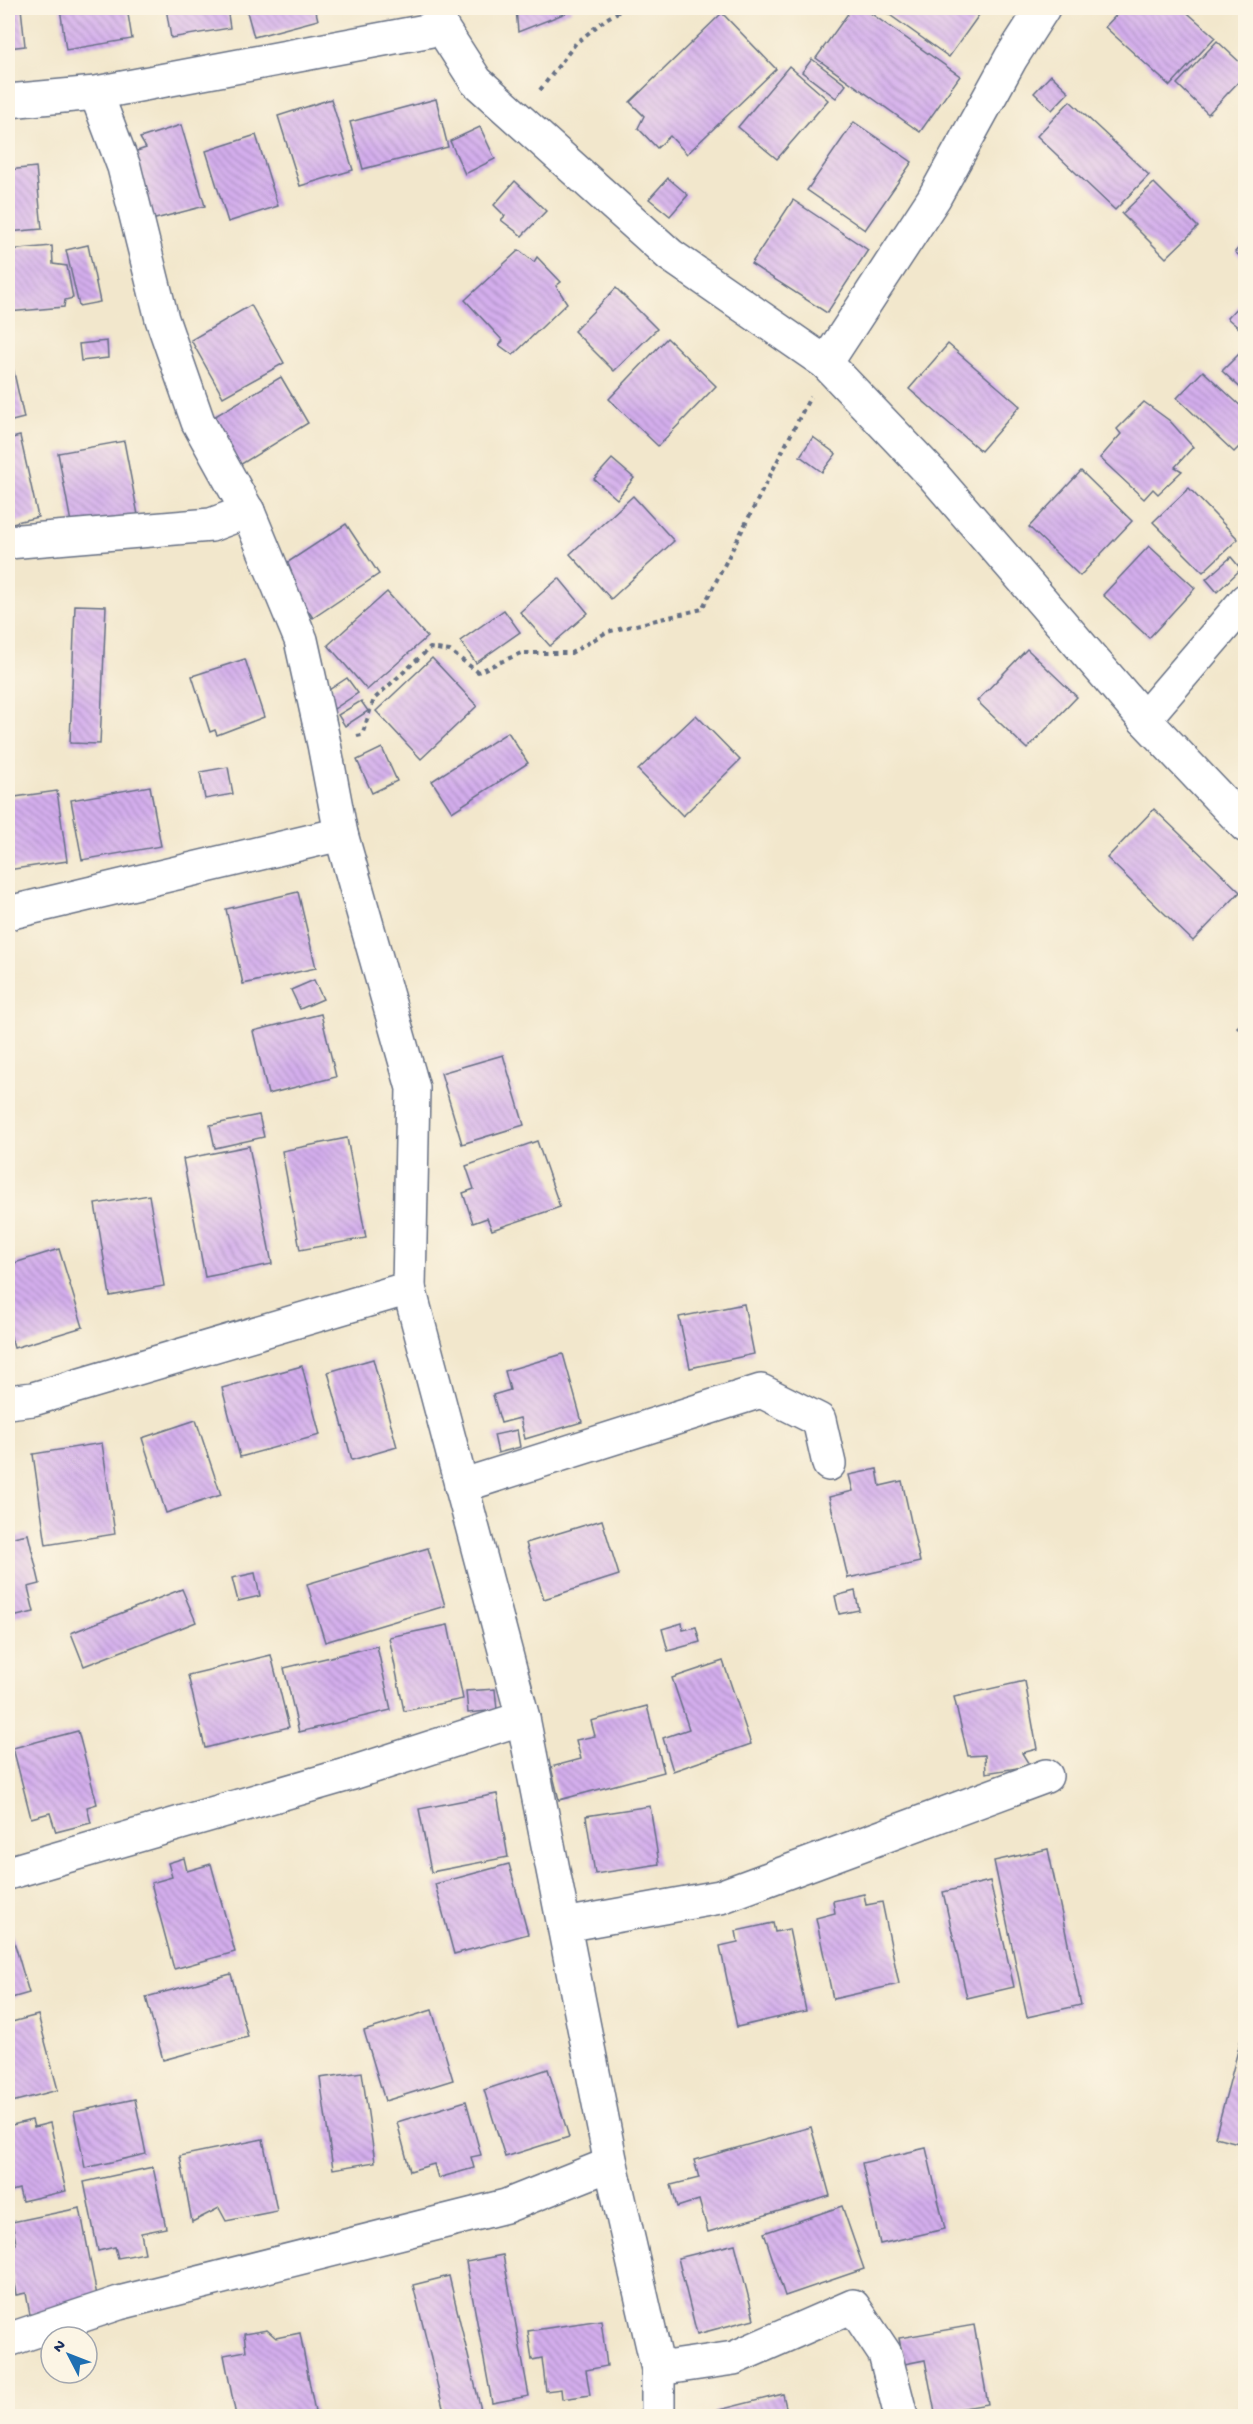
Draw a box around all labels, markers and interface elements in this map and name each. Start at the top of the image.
north arrow [39,2325,99,2385]
text: N [50,2337,71,2358]

